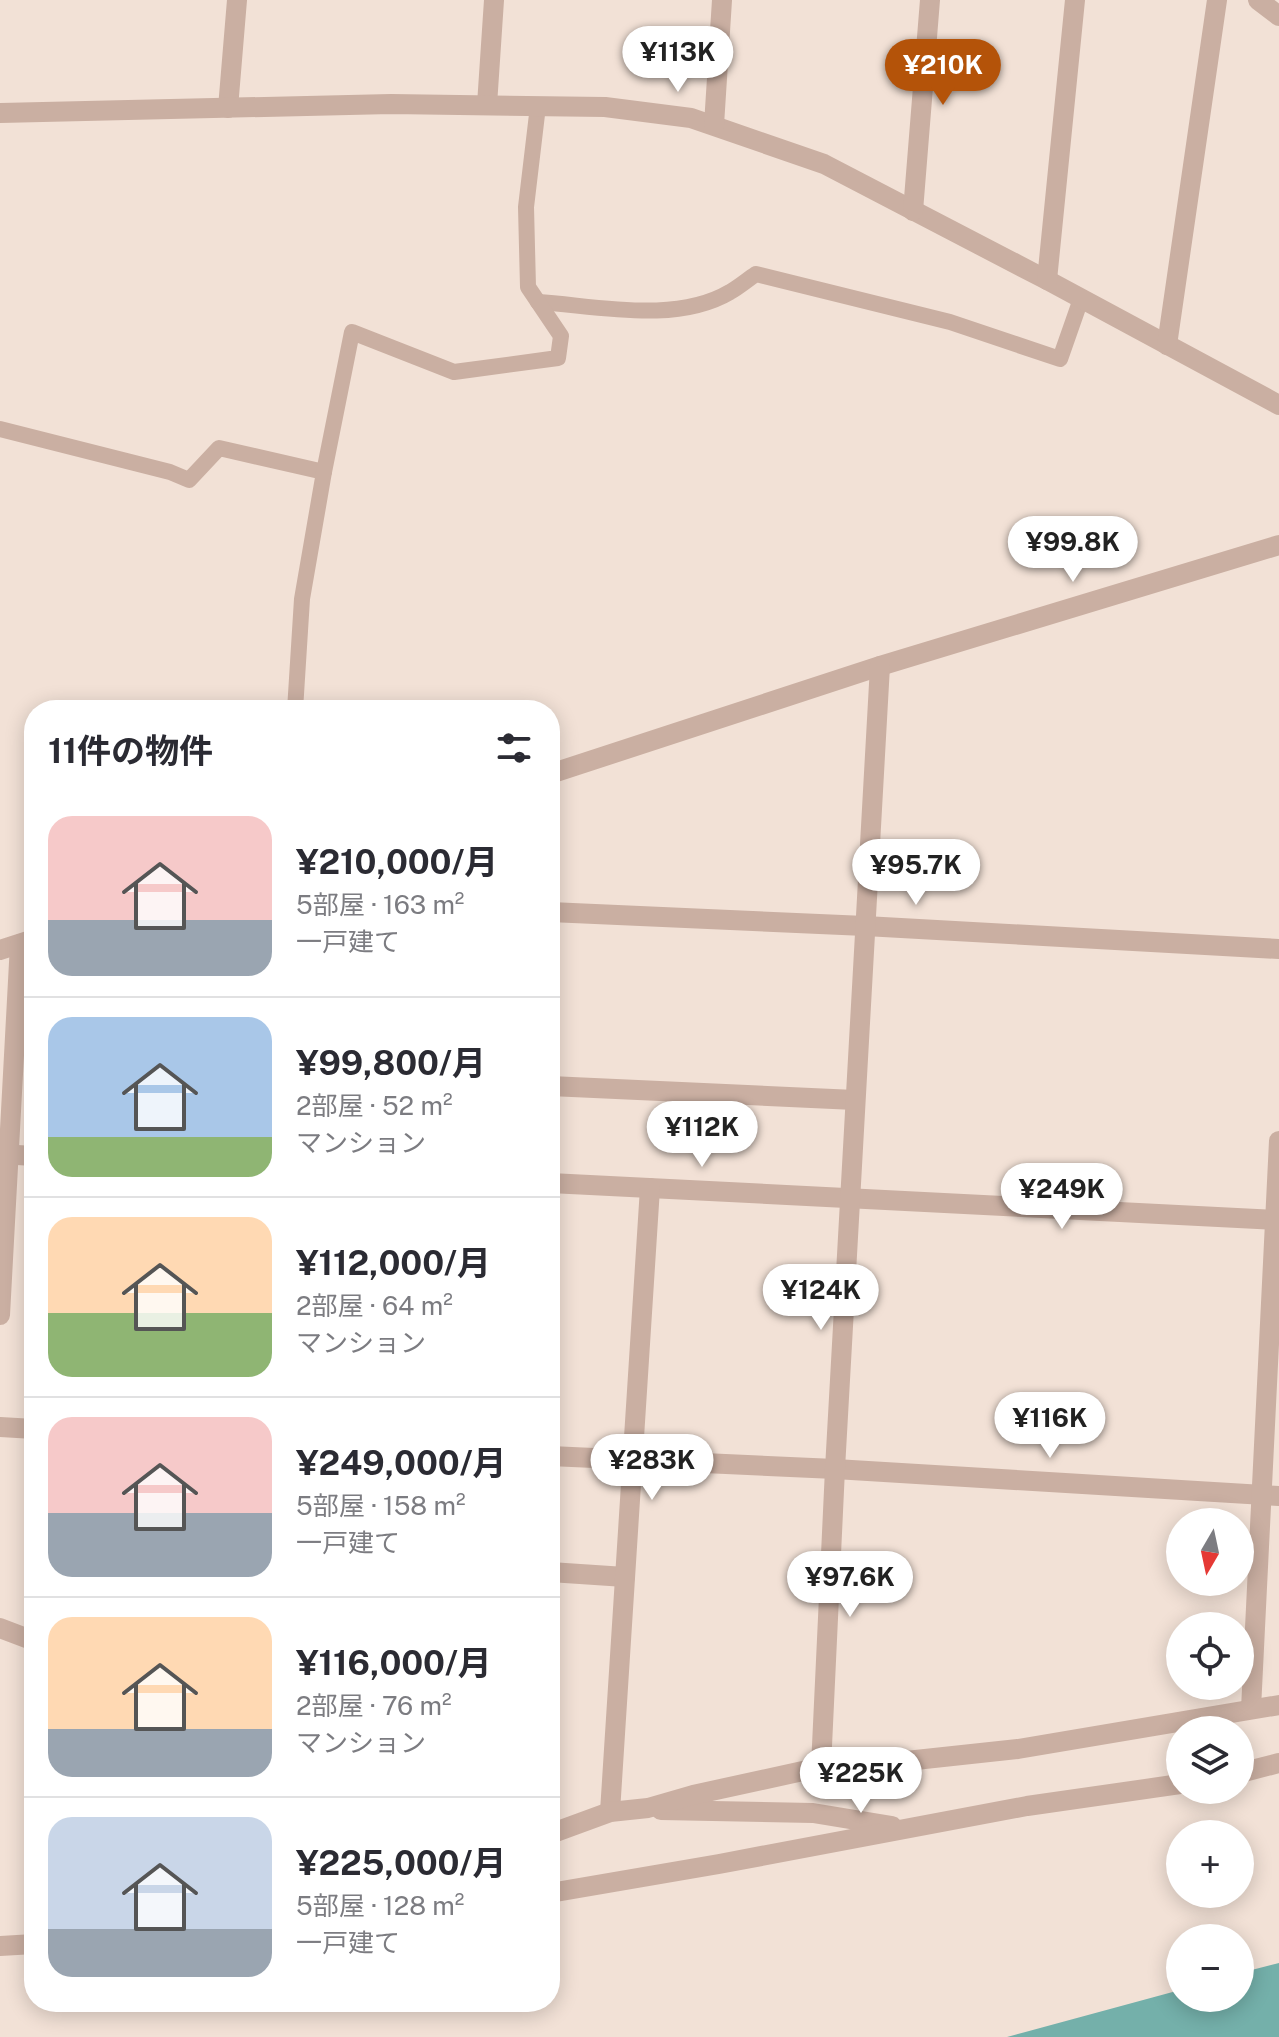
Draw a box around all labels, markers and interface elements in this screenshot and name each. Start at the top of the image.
pin: ¥113K [622,26,734,94]
text: ¥113K [640,36,716,67]
pin: ¥210K [887,39,999,107]
text: ¥210K [903,49,983,80]
pin: ¥99.8K [1008,516,1138,584]
text: ¥99.8K [1026,526,1120,557]
icon: filters [492,726,536,770]
text: 11件の物件 [48,731,213,771]
pin: ¥95.7K [851,839,981,907]
text: ¥210,000/月 [296,842,498,882]
icon: home [112,848,208,944]
text: ¥95.7K [870,849,962,880]
text: 5部屋 · 163 m² [296,889,464,920]
text: 一戸建て [296,926,400,957]
text: ¥99,800/月 [296,1043,486,1083]
icon: home [112,1049,208,1145]
text: 2部屋 · 52 m² [296,1090,452,1121]
pin: ¥112K [646,1101,758,1169]
text: ¥112K [665,1111,739,1142]
text: マンション [296,1127,426,1158]
pin: ¥249K [1006,1163,1118,1231]
text: ¥249K [1019,1173,1105,1204]
text: ¥112,000/月 [296,1243,491,1283]
icon: home [112,1249,208,1345]
pin: ¥124K [765,1264,877,1332]
text: ¥124K [781,1274,861,1305]
text: 2部屋 · 64 m² [296,1290,453,1321]
text: マンション [296,1327,426,1358]
pin: ¥116K [994,1392,1106,1460]
text: ¥116K [1012,1402,1088,1433]
pin: ¥283K [596,1434,708,1502]
text: ¥249,000/月 [296,1443,507,1483]
text: ¥283K [609,1444,695,1475]
icon: home [112,1449,208,1545]
text: 5部屋 · 158 m² [296,1490,466,1521]
north arrow [1166,1508,1254,1596]
map controls [1166,1508,1254,2012]
text: 一戸建て [296,1527,400,1558]
pin: ¥97.6K [785,1551,915,1619]
text: ¥97.6K [805,1561,895,1592]
button: locate [1166,1612,1254,1700]
text: ¥116,000/月 [296,1643,492,1683]
icon: home [112,1649,208,1745]
text: 2部屋 · 76 m² [296,1690,452,1721]
button: layers [1166,1716,1254,1804]
text: マンション [296,1727,426,1758]
pin: ¥225K [805,1747,917,1815]
text: ¥225K [818,1757,904,1788]
button: + [1166,1820,1254,1908]
text: ¥225,000/月 [296,1843,506,1883]
icon: home [112,1849,208,1945]
text: 5部屋 · 128 m² [296,1890,464,1921]
button: − [1166,1924,1254,2012]
text: 一戸建て [296,1927,400,1958]

